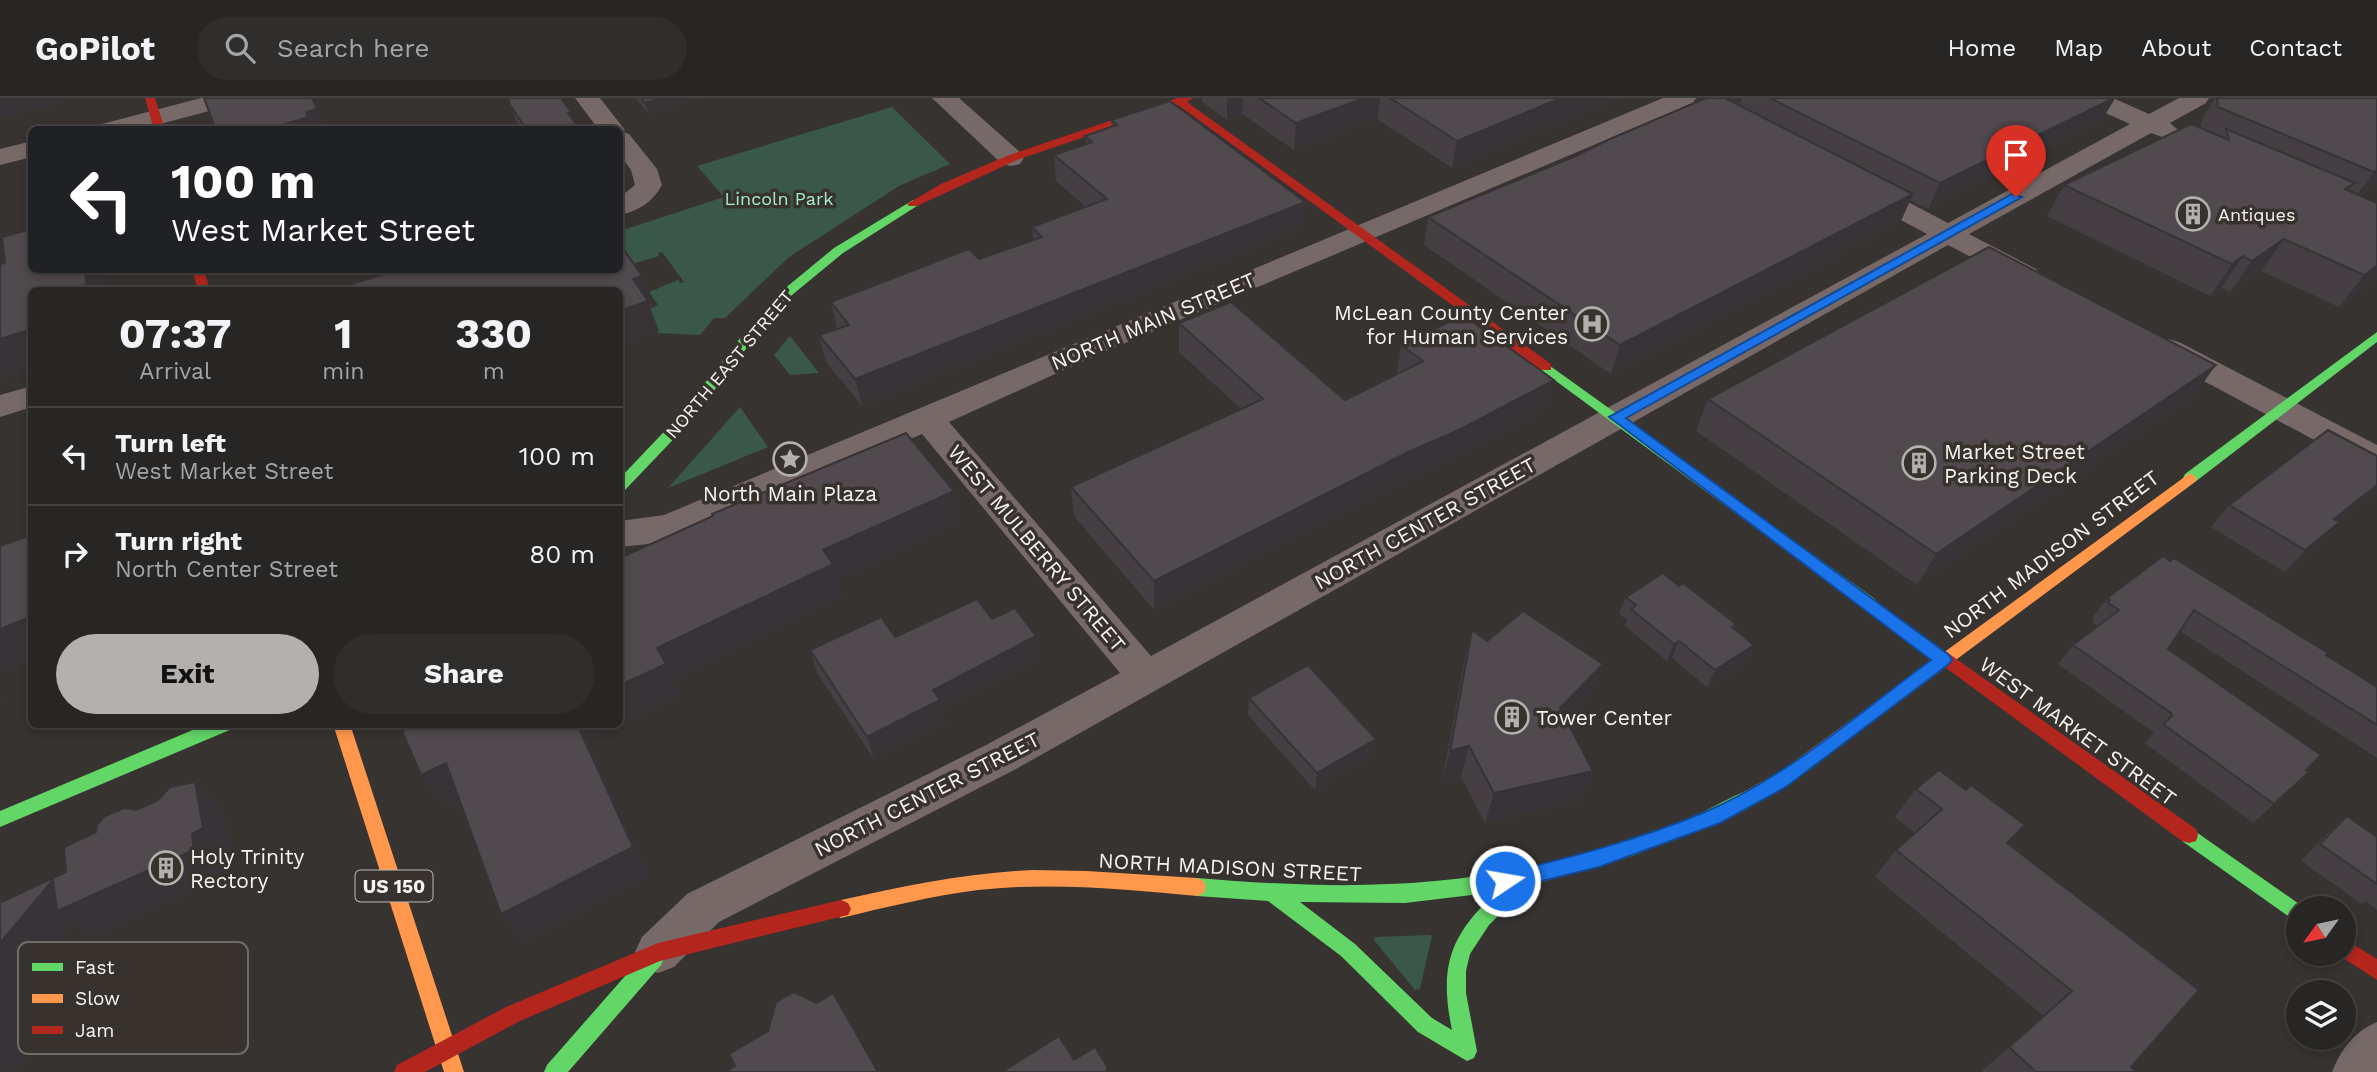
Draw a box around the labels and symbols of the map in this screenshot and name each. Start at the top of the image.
pin [1986,125,2046,197]
park label: Lincoln Park [724,188,834,209]
building icon: Antiques [2174,195,2212,233]
place label: Antiques [2218,204,2296,225]
street label: NORTH MAIN STREET [1047,266,1259,375]
street label: NORTH EAST STREET [661,286,797,442]
place label: McLean County Center for Human Services [1334,300,1568,349]
hospital icon: McLean County Center for Human Services [1573,305,1611,343]
street label: WEST MULBERRY STREET [943,439,1131,657]
place label: Market Street Parking Deck [1944,439,2085,488]
place icon: North Main Plaza [771,440,809,478]
building icon: Market Street Parking Deck [1900,444,1938,482]
street label: NORTH CENTER STREET [1310,451,1540,594]
street label: NORTH MADISON STREET [1938,464,2164,643]
place label: North Main Plaza [703,481,877,506]
street label: WEST MARKET STREET [1975,651,2181,811]
building icon: Tower Center [1493,698,1531,736]
place label: Tower Center [1536,705,1673,730]
street label: NORTH CENTER STREET [810,726,1044,862]
place label: Holy Trinity Rectory [190,844,304,893]
position arrow [1468,844,1542,918]
street label: NORTH MADISON STREET [1098,848,1363,886]
building icon: Holy Trinity Rectory [147,849,185,887]
road number: US 150 [356,870,432,902]
north arrow [2286,896,2356,966]
legend [18,942,248,1054]
text: Fast [75,956,114,979]
text: Slow [75,987,120,1010]
text: Jam [75,1019,114,1042]

